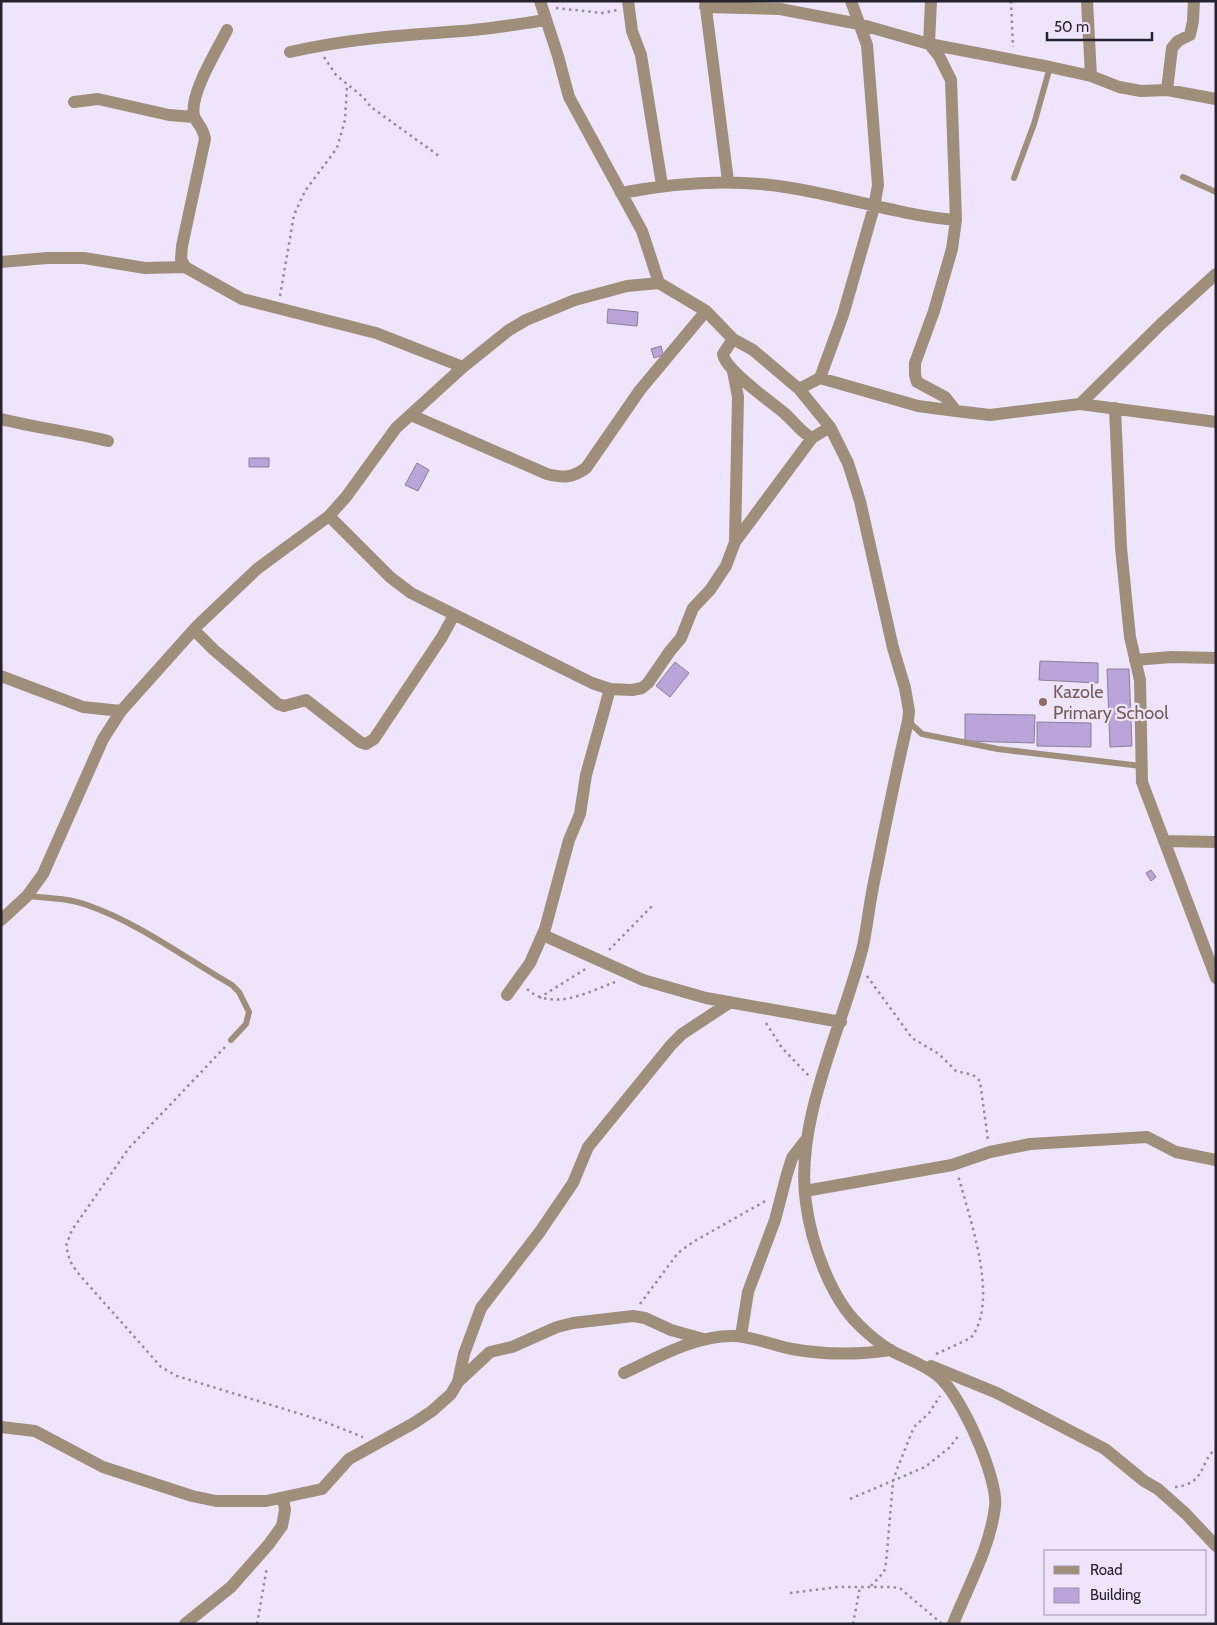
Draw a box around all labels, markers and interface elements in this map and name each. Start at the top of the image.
scale bar [1047,10,1152,42]
text: 50 m [1054,18,1089,36]
place label: Kazole Primary School [1053,681,1169,724]
marker: Kazole Primary School [1037,696,1049,708]
legend [1044,1550,1207,1615]
text: Road [1090,1561,1123,1579]
text: Building [1090,1586,1141,1604]

